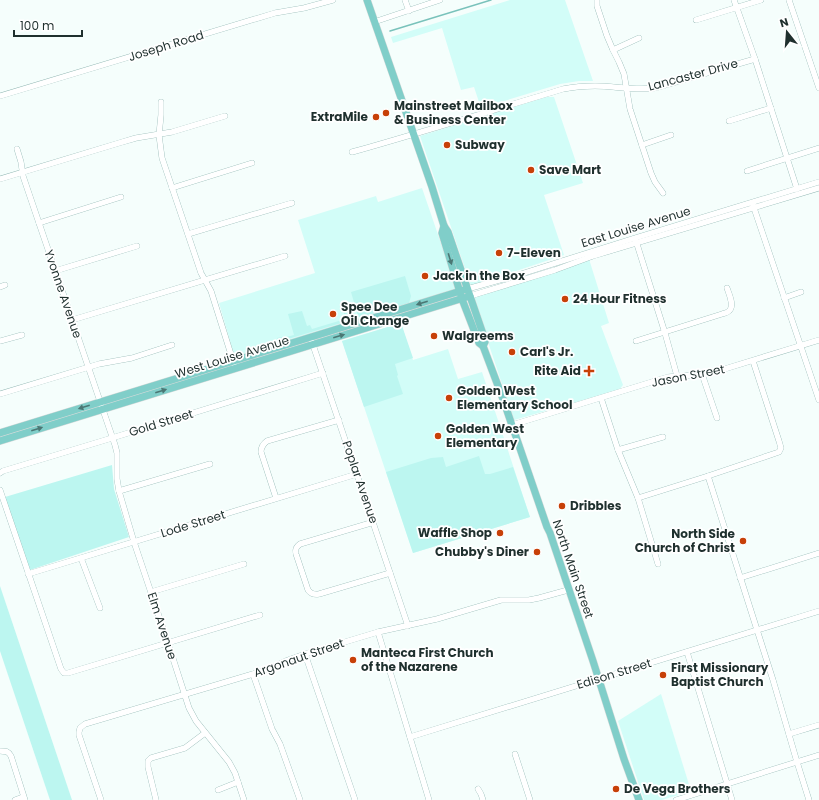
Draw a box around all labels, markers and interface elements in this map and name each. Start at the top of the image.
scale bar [14,12,82,38]
north arrow [767,12,807,52]
text: N [778,14,790,31]
text: 100 m [20,17,54,34]
street label: Joseph Road [126,26,206,65]
street label: Lancaster Drive [646,54,740,95]
place label: Mainstreet Mailbox & Business Center [394,97,514,128]
place label: ExtraMile [311,108,369,125]
marker: Mainstreet Mailbox & Business Center [381,108,391,118]
marker: ExtraMile [371,112,381,122]
place label: Subway [455,136,505,153]
marker: Subway [442,140,452,150]
place label: Save Mart [539,161,601,178]
marker: Save Mart [526,165,536,175]
street label: East Louise Avenue [579,202,693,251]
place label: 7-Eleven [507,244,561,261]
street label: Yvonne Avenue [40,247,87,340]
marker: 7-Eleven [494,248,504,258]
one-way arrow [447,253,453,265]
place label: Jack in the Box [433,267,526,284]
marker: Jack in the Box [420,271,430,281]
place label: 24 Hour Fitness [573,290,667,307]
marker: 24 Hour Fitness [560,294,570,304]
place label: Spee Dee Oil Change [341,298,410,329]
one-way arrow [416,300,428,306]
marker: Spee Dee Oil Change [328,309,338,319]
place label: Walgreems [442,327,514,344]
street label: West Louise Avenue [173,331,291,382]
marker: Walgreems [429,331,439,341]
one-way arrow [333,333,345,339]
place label: Carl's Jr. [520,343,573,360]
marker: Carl's Jr. [507,347,517,357]
street label: Jason Street [650,360,726,391]
place label: Rite Aid [534,362,581,379]
marker: Rite Aid [584,366,594,376]
place label: Golden West Elementary School [457,382,572,413]
one-way arrow [156,388,168,394]
marker: Golden West Elementary School [444,393,454,403]
one-way arrow [77,404,89,410]
street label: Gold Street [127,405,195,440]
place label: Golden West Elementary [446,420,524,451]
one-way arrow [32,426,44,432]
marker: Golden West Elementary [433,431,443,441]
street label: Poplar Avenue [338,438,383,526]
place label: Dribbles [570,497,622,514]
marker: Dribbles [557,501,567,511]
street label: Lode Street [158,506,227,541]
street label: North Main Street [549,517,598,620]
place label: Waffle Shop [418,524,492,541]
place label: North Side Church of Christ [635,525,736,556]
marker: Waffle Shop [495,528,505,538]
marker: North Side Church of Christ [738,536,748,546]
place label: Chubby's Diner [435,543,529,560]
marker: Chubby's Diner [532,547,542,557]
street label: Elm Avenue [144,590,181,662]
street label: Argonaut Street [251,634,346,681]
place label: Manteca First Church of the Nazarene [361,644,494,675]
street label: Edison Street [574,654,653,693]
marker: Manteca First Church of the Nazarene [348,655,358,665]
place label: First Missionary Baptist Church [671,659,769,690]
marker: First Missionary Baptist Church [658,670,668,680]
place label: De Vega Brothers [624,780,731,797]
marker: De Vega Brothers [611,784,621,794]

